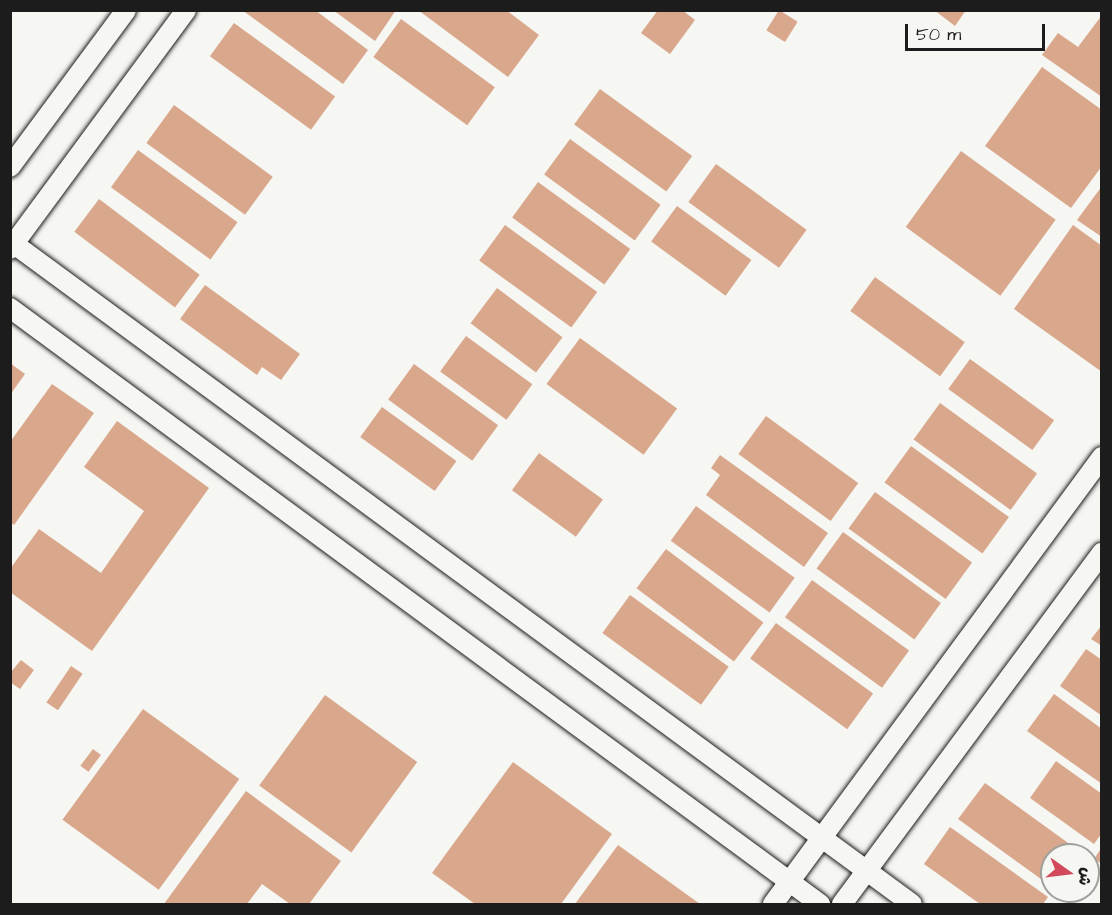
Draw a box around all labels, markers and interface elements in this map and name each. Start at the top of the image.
scale bar [908,12,1048,50]
text: 50 m [916,22,961,47]
north arrow [1040,843,1100,903]
text: ش [1073,866,1098,888]

